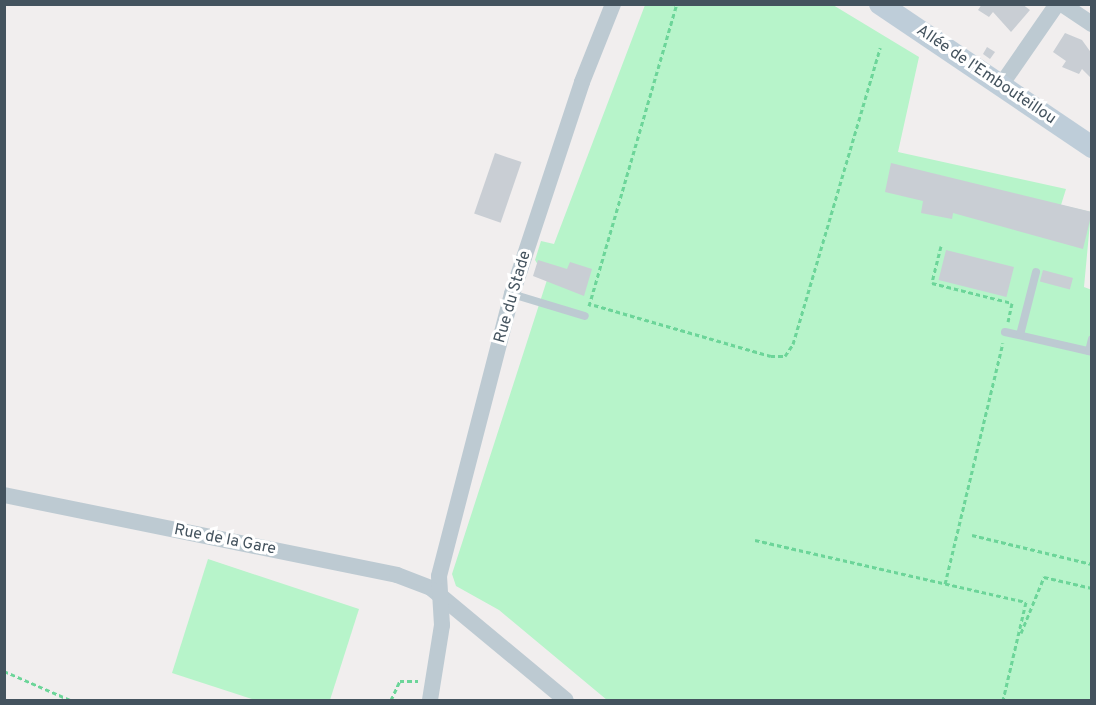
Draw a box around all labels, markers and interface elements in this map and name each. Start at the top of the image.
street label: Allée de l'Embouteillou [913,21,1059,129]
street label: Rue du Stade [491,249,535,345]
street label: Rue de la Gare [172,521,278,559]

